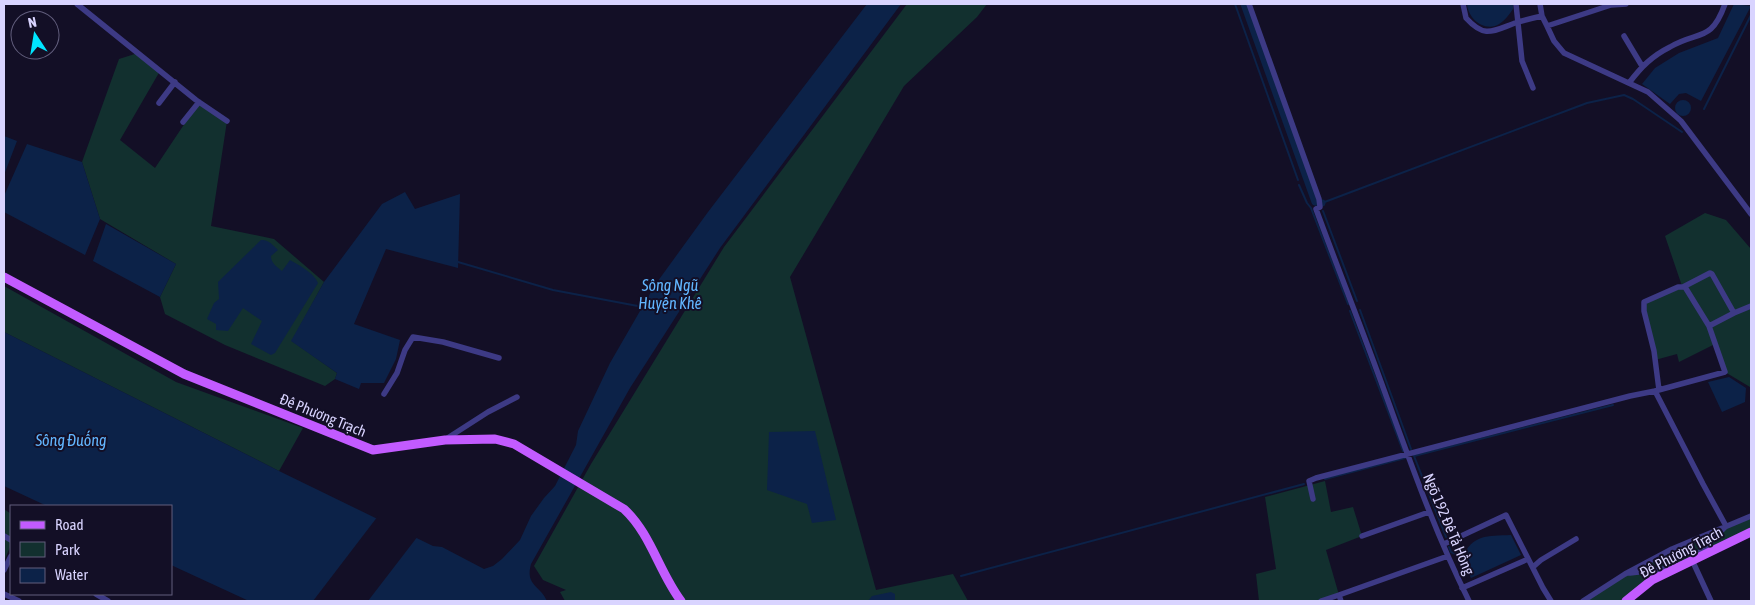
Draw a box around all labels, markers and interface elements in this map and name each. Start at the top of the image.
north arrow [10,10,60,60]
text: N [27,14,38,31]
water label: Sông Ngũ Huyện Khê [638,276,702,313]
street label: Đê Phương Trạch [277,390,369,440]
water label: Sông Đuống [34,430,107,450]
street label: Ngõ 192 Đê Tả Hồng [1420,471,1478,578]
legend [10,505,172,595]
text: Road [55,516,84,533]
street label: Đê Phương Trạch [1637,523,1725,581]
text: Park [55,541,80,558]
text: Water [55,566,88,583]

